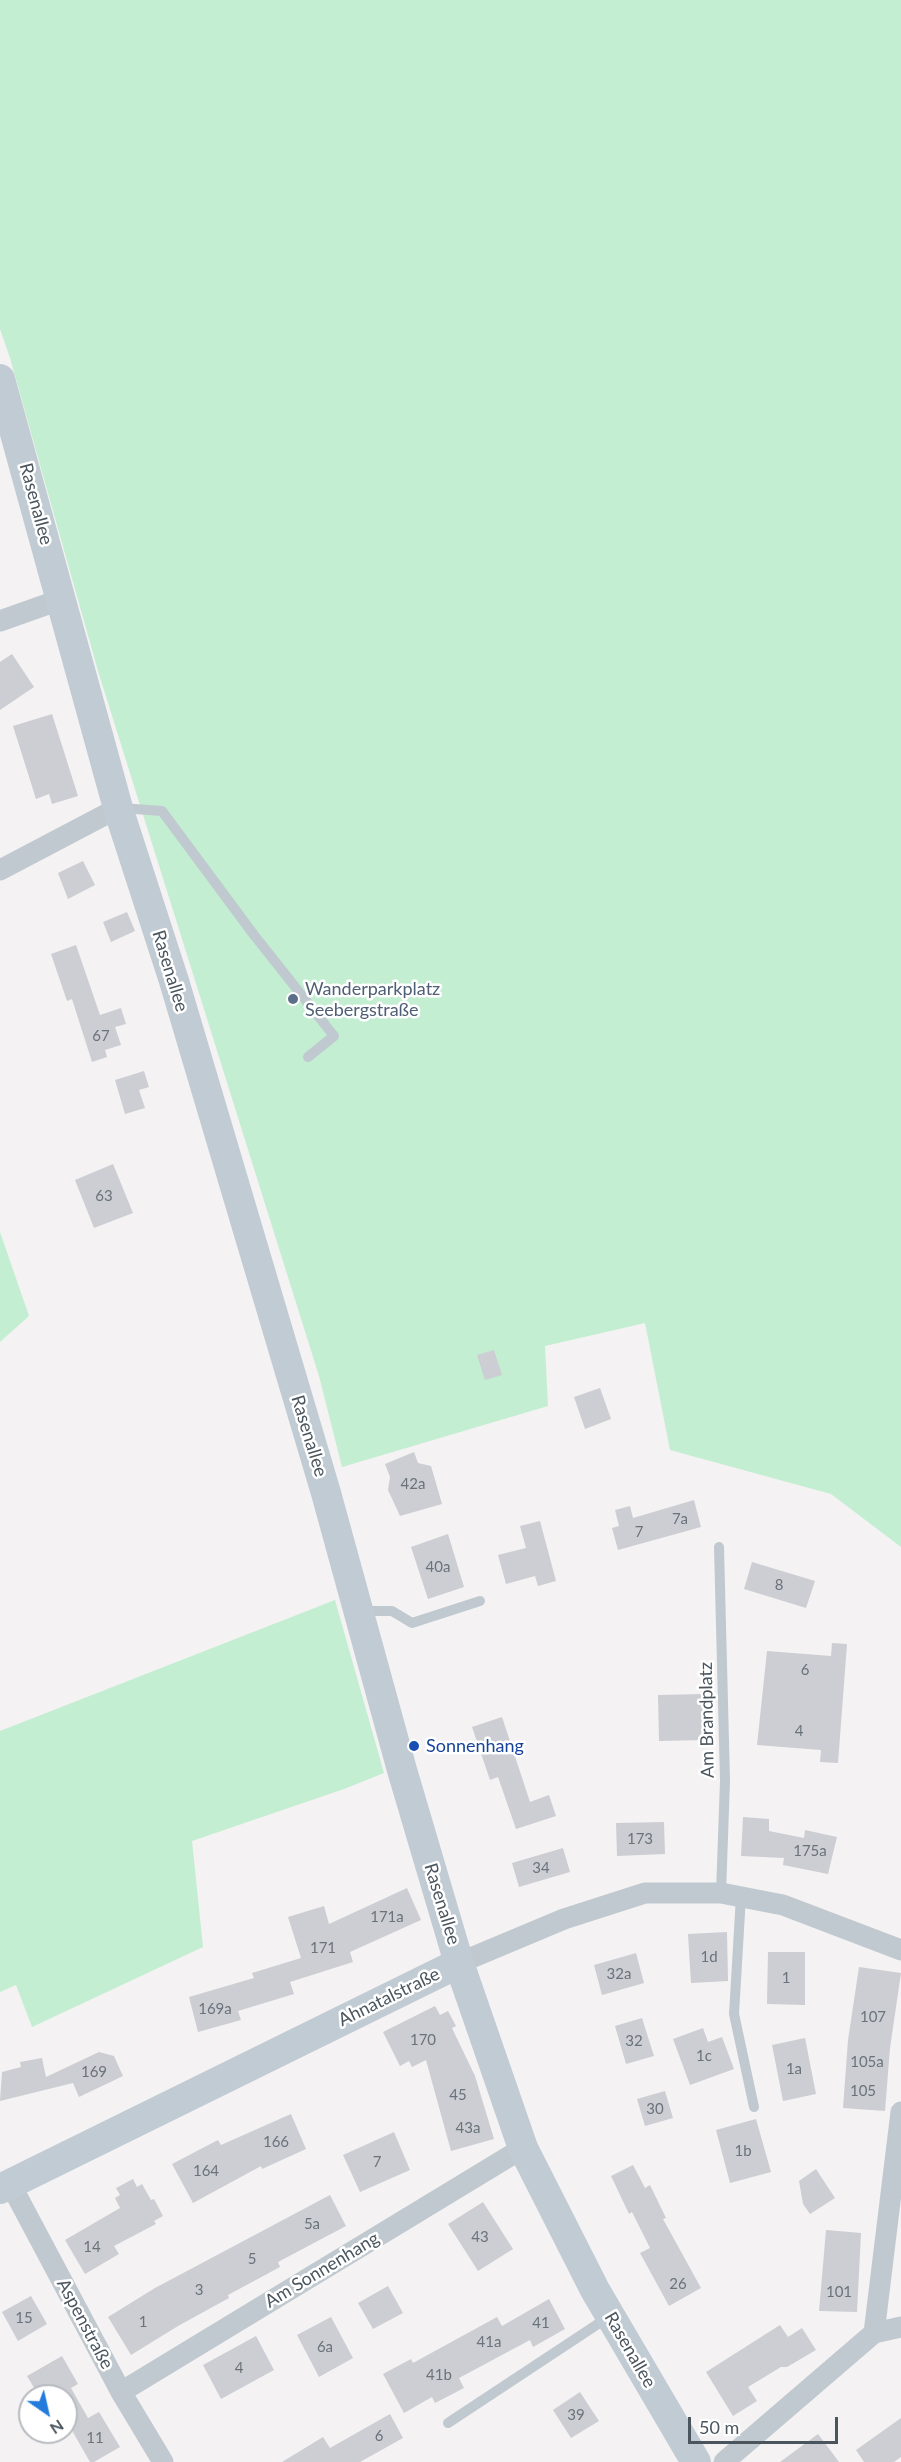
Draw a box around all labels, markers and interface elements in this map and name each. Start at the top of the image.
street label: Rasenallee [15,461,57,547]
street label: Rasenallee [147,928,193,1014]
place label: Wanderparkplatz Seebergstraße [305,978,440,1020]
marker: Wanderparkplatz Seebergstraße [286,992,300,1006]
house number: 67 [92,1027,110,1045]
house number: 63 [95,1187,113,1205]
street label: Rasenallee [286,1393,332,1479]
house number: 42a [401,1475,425,1493]
house number: 7a [672,1510,688,1528]
house number: 7 [635,1523,643,1541]
house number: 40a [426,1558,450,1576]
house number: 8 [775,1576,783,1594]
house number: 6 [801,1661,809,1679]
street label: Am Brandplatz [695,1662,719,1778]
house number: 4 [795,1722,803,1740]
place label: Sonnenhang [426,1735,524,1757]
marker: Sonnenhang [407,1739,421,1753]
house number: 173 [627,1830,653,1848]
house number: 175a [793,1842,827,1860]
house number: 34 [532,1859,550,1877]
street label: Rasenallee [419,1861,465,1947]
house number: 171a [370,1908,404,1926]
house number: 171 [310,1939,336,1957]
house number: 1d [700,1948,718,1966]
street label: Ahnatalstraße [335,1963,443,2031]
house number: 32a [607,1965,631,1983]
house number: 1 [782,1969,790,1987]
house number: 169a [198,2000,232,2018]
house number: 107 [860,2008,886,2026]
house number: 170 [410,2031,436,2049]
house number: 32 [625,2032,643,2050]
house number: 1c [696,2047,712,2065]
house number: 105a [850,2053,884,2071]
house number: 1a [786,2060,802,2078]
house number: 169 [81,2063,107,2081]
house number: 105 [850,2082,876,2100]
house number: 45 [449,2086,467,2104]
house number: 30 [646,2100,664,2118]
house number: 43a [456,2119,480,2137]
house number: 166 [263,2133,289,2151]
house number: 1b [734,2142,752,2160]
house number: 7 [373,2153,381,2171]
house number: 164 [193,2162,219,2180]
house number: 5a [304,2215,320,2233]
street label: Am Sonnenhang [261,2227,383,2313]
house number: 43 [471,2228,489,2246]
house number: 14 [83,2238,101,2256]
house number: 5 [248,2250,256,2268]
street label: Aspenstraße [52,2275,118,2373]
house number: 26 [669,2275,687,2293]
house number: 3 [195,2281,203,2299]
house number: 101 [826,2283,852,2301]
street label: Rasenallee [600,2308,660,2392]
house number: 15 [15,2309,33,2327]
house number: 1 [139,2313,147,2331]
house number: 41 [532,2314,550,2332]
house number: 41a [477,2333,501,2351]
house number: 6a [317,2338,333,2356]
house number: 4 [235,2359,243,2377]
house number: 41b [426,2366,452,2384]
north arrow [18,2384,78,2444]
scale bar [691,2405,841,2443]
house number: 39 [567,2406,585,2424]
text: N [47,2416,68,2439]
text: 50 m [699,2416,739,2438]
house number: 6 [375,2427,383,2445]
house number: 11 [86,2429,104,2447]

